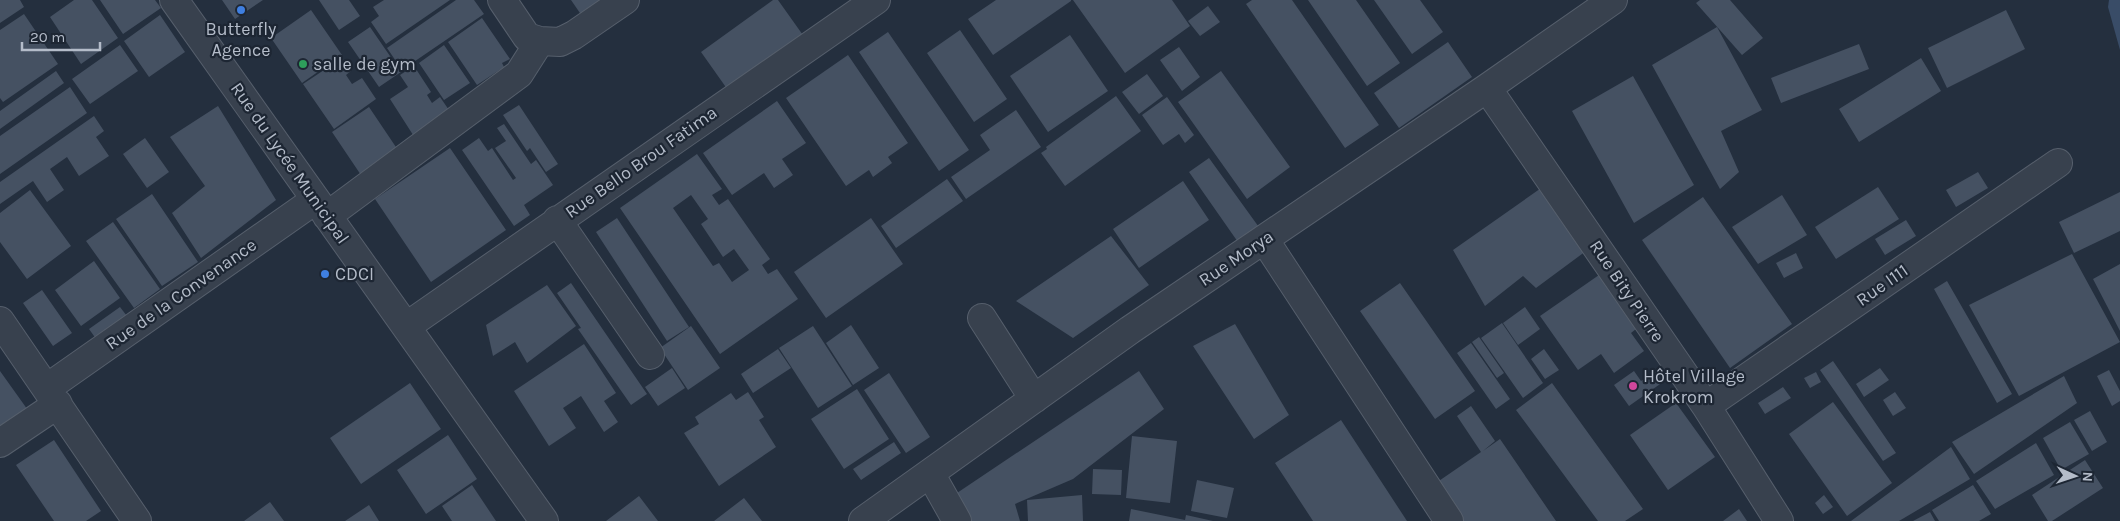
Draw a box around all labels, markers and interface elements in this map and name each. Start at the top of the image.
marker: Butterfly Agence [235,4,247,16]
place label: Butterfly Agence [206,18,277,61]
scale bar [22,20,100,52]
text: 20 m [30,28,65,46]
place label: salle de gym [313,53,416,75]
marker: salle de gym [297,58,309,70]
street label: Rue du Lycée Municipal [226,78,354,248]
street label: Rue Bello Brou Fatima [561,101,721,223]
street label: Rue Morya [1194,225,1278,291]
street label: Rue de la Convenance [101,234,261,354]
street label: Rue Bity Pierre [1585,236,1669,346]
street label: Rue I111 [1852,259,1912,311]
place label: CDCI [335,263,374,285]
marker: CDCI [319,268,331,280]
place label: Hôtel Village Krokrom [1643,365,1745,408]
marker: Hôtel Village Krokrom [1627,380,1639,392]
north arrow [2050,451,2100,501]
text: N [2079,471,2096,482]

